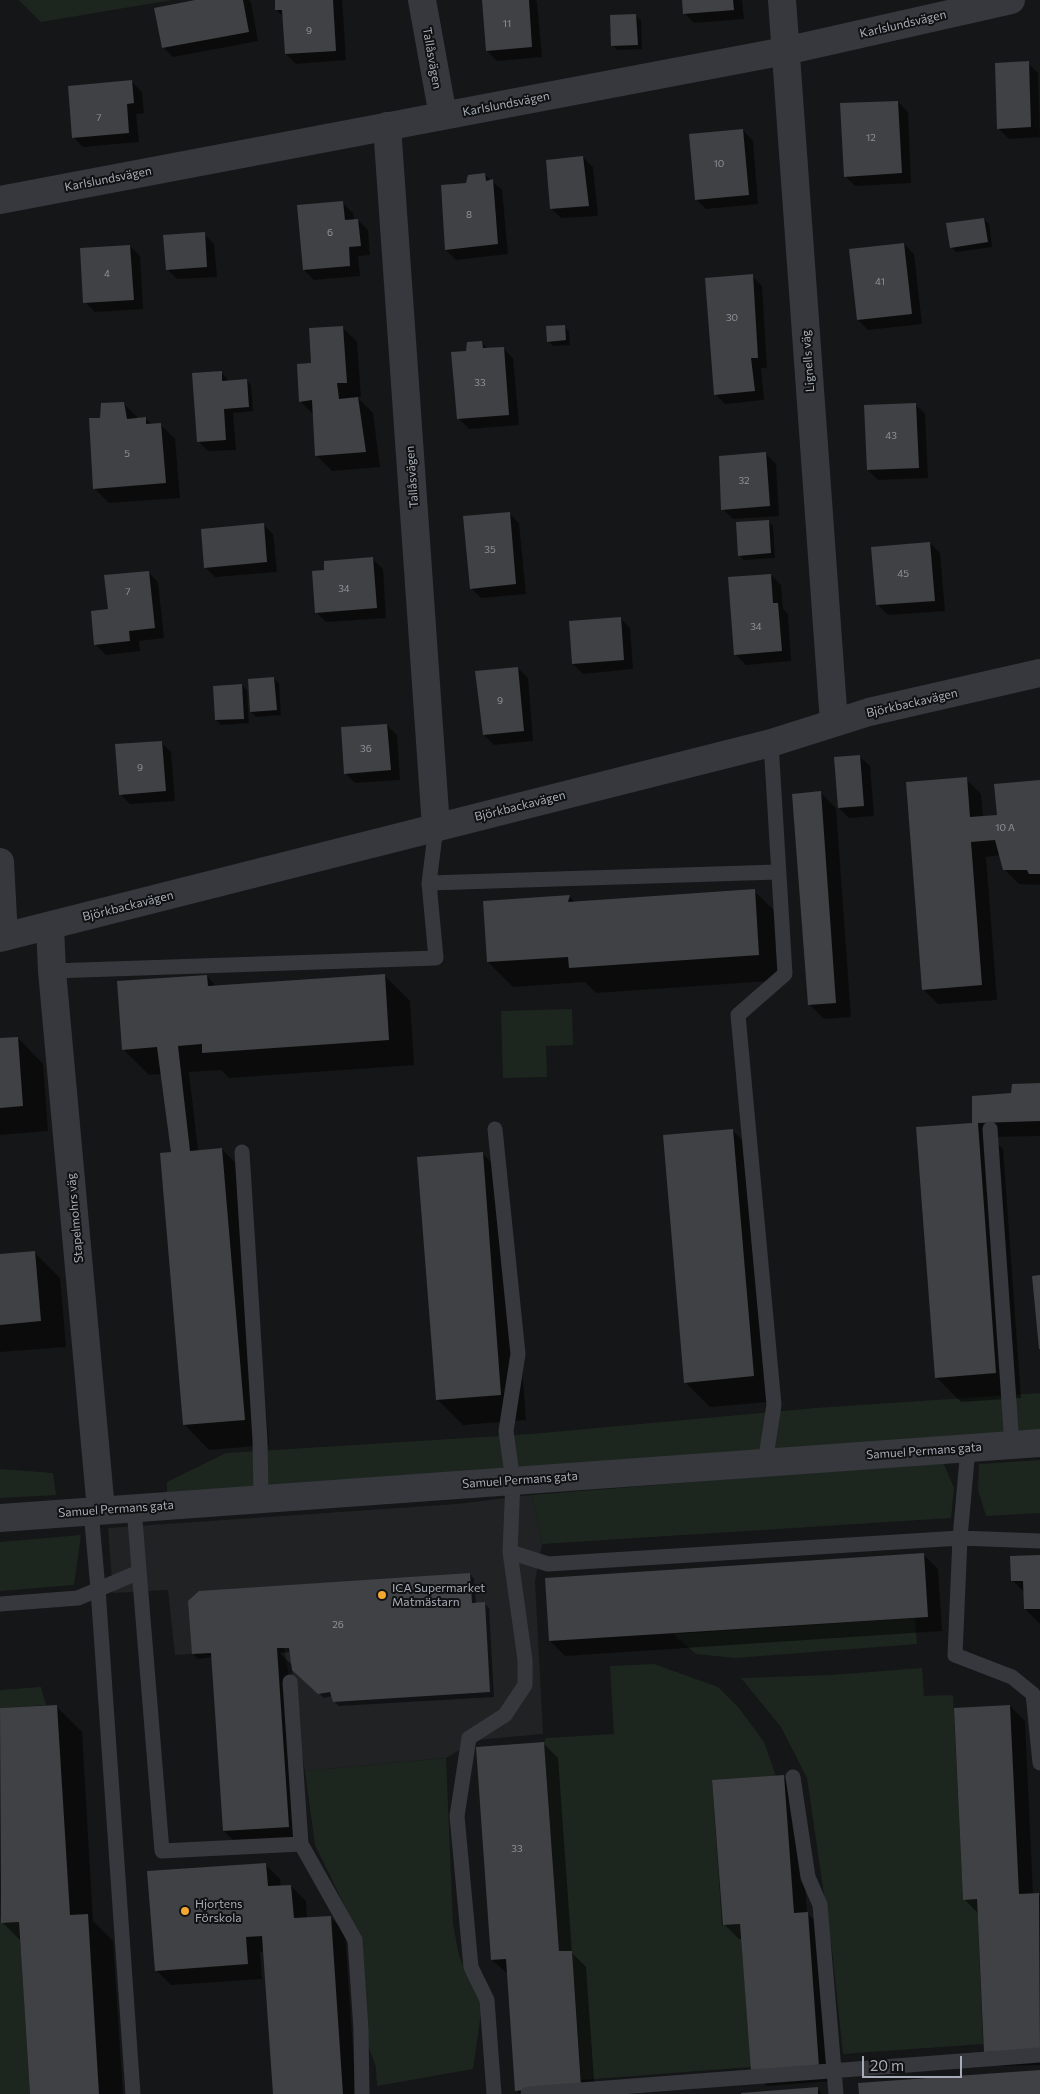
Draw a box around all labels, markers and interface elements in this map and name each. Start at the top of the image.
street label: Karlslundsvägen [858,7,948,41]
house number: 11 [503,18,511,30]
house number: 9 [306,25,312,37]
street label: Tallåsvägen [419,26,445,90]
street label: Karlslundsvägen [461,89,551,119]
house number: 7 [96,112,102,124]
house number: 12 [866,132,876,144]
house number: 10 [714,158,724,170]
street label: Karlslundsvägen [63,164,153,194]
house number: 8 [466,209,472,221]
house number: 6 [327,227,333,239]
house number: 4 [104,268,110,280]
house number: 41 [875,276,885,288]
house number: 30 [726,312,738,324]
street label: Lignells väg [799,329,817,393]
house number: 33 [474,377,486,389]
house number: 43 [885,430,897,442]
street label: Tallåsvägen [403,445,421,509]
house number: 5 [124,448,130,460]
house number: 32 [738,475,750,487]
house number: 35 [484,544,496,556]
house number: 45 [897,568,909,580]
house number: 34 [338,583,350,595]
house number: 7 [125,586,131,598]
house number: 34 [750,621,762,633]
street label: Björkbackavägen [865,686,959,720]
house number: 9 [497,695,503,707]
house number: 36 [360,743,372,755]
house number: 9 [137,762,143,774]
street label: Björkbackavägen [473,788,567,824]
house number: 10 A [995,822,1015,834]
street label: Björkbackavägen [81,888,175,924]
street label: Stapelmohrs väg [64,1172,86,1264]
street label: Samuel Permans gata [866,1440,982,1462]
street label: Samuel Permans gata [462,1469,578,1491]
street label: Samuel Permans gata [58,1498,174,1520]
place label: ICA Supermarket Matmästarn [392,1581,485,1609]
marker: ICA Supermarket Matmästarn [376,1589,388,1601]
house number: 26 [332,1619,344,1631]
house number: 33 [511,1843,523,1855]
place label: Hjortens Förskola [195,1897,243,1925]
marker: Hjortens Förskola [179,1905,191,1917]
scale bar [865,2046,965,2078]
text: 20 m [870,2056,904,2074]

